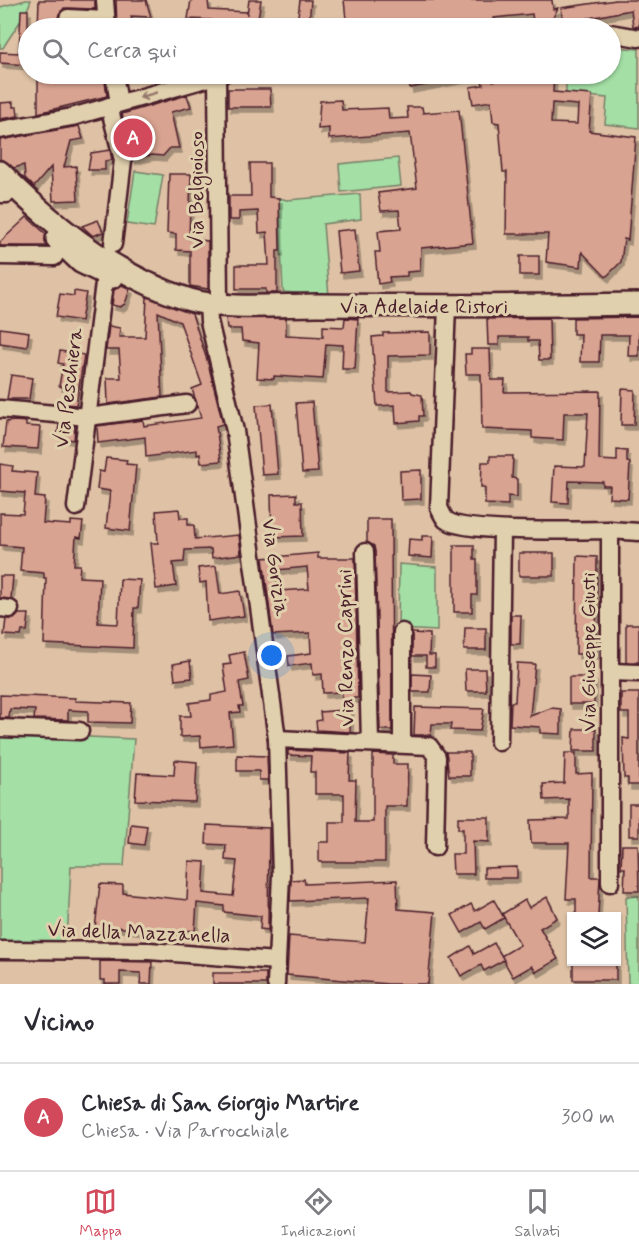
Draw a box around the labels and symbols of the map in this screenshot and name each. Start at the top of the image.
one-way arrow [139,90,158,101]
pin: A [114,116,152,160]
street label: Via Belgioioso [183,131,212,249]
street label: Via Adelaide Ristori [340,293,508,321]
street label: Via Peschiera [48,326,90,450]
street label: Via Gorizia [254,517,296,618]
street label: Via Renzo Caprini [331,569,361,727]
street label: Via Giuseppe Giusti [575,572,603,732]
your location [257,641,286,670]
street label: Via della Mazzanella [47,916,231,950]

